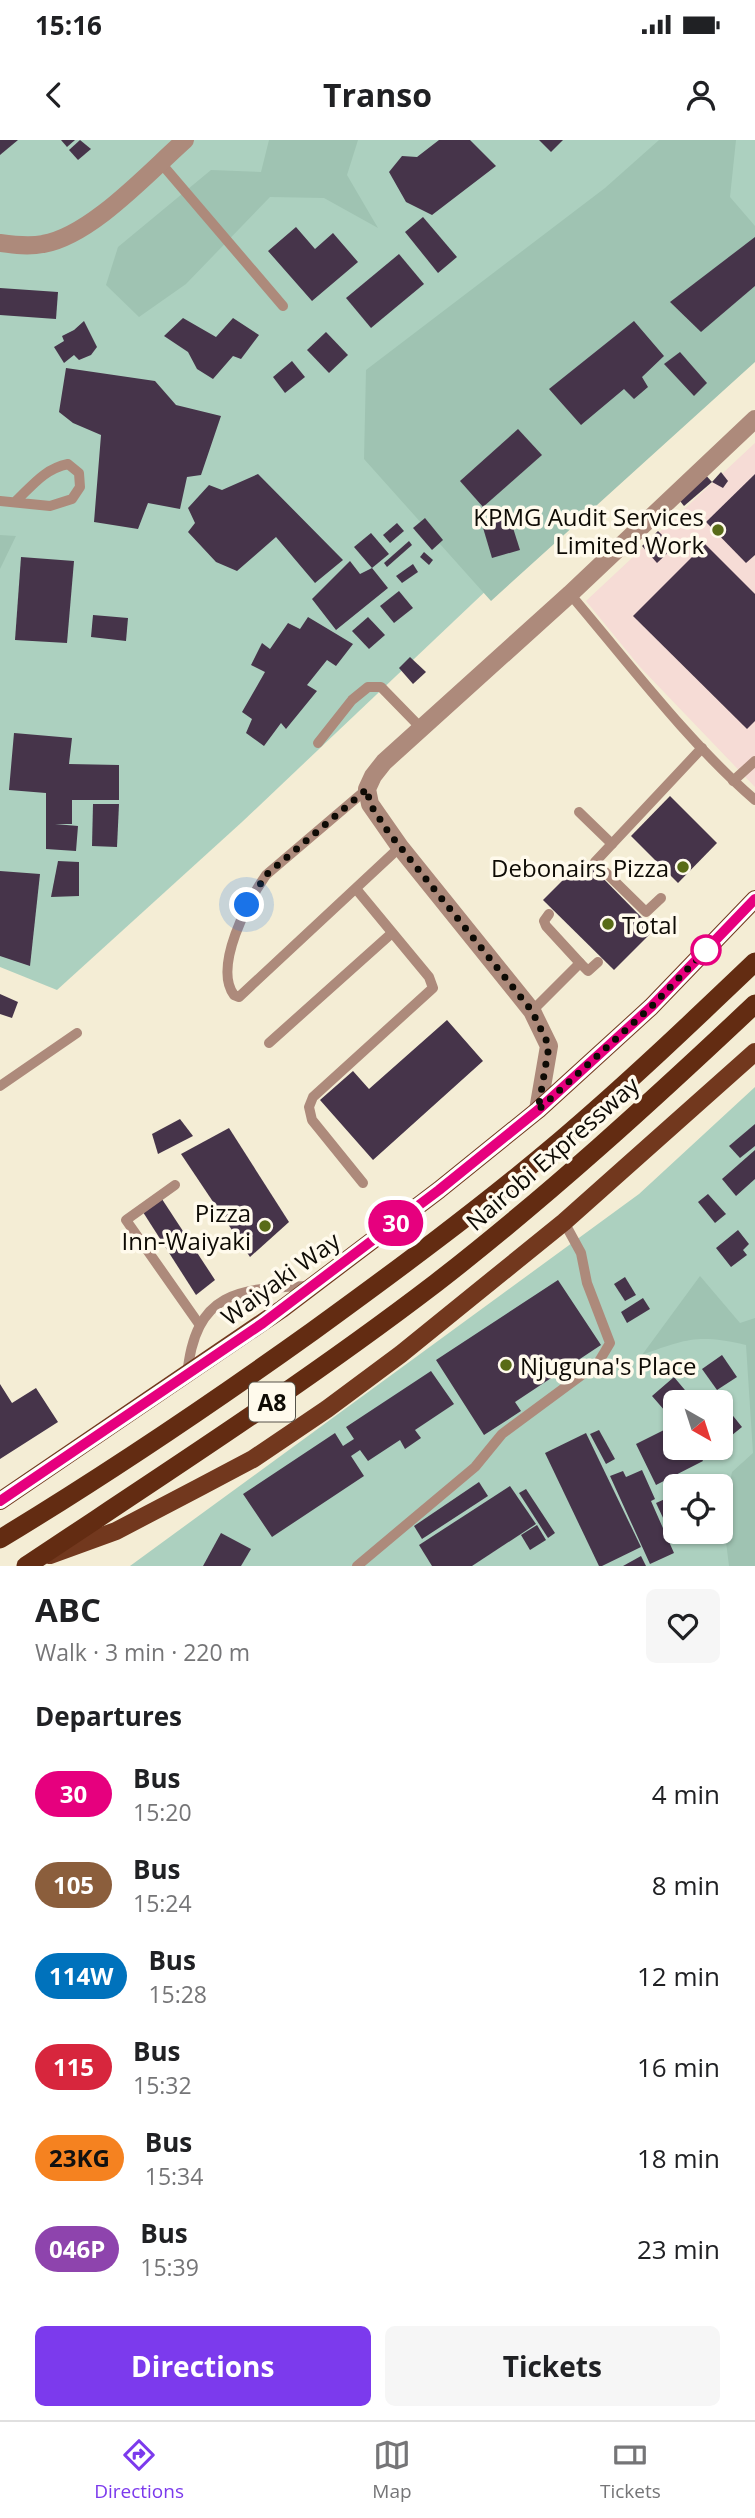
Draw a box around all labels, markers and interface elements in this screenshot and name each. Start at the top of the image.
text: 15:16 [35,7,102,43]
text: Transo [323,73,432,116]
icon: back [35,76,73,114]
icon: person [682,76,720,114]
place label: KPMG Audit Services Limited Work [473,500,704,561]
marker: KPMG Audit Services Limited Work [710,522,726,538]
place label: Debonairs Pizza [491,851,669,884]
marker: Debonairs Pizza [675,859,691,875]
your location [229,887,264,922]
place label: Total [622,908,678,941]
marker: Total [600,916,616,932]
unlabelled marker [691,935,721,965]
street label: Nairobi Expressway [458,1068,646,1237]
place label: Pizza Inn-Waiyaki [122,1196,251,1257]
line badge: 30 [364,1200,428,1246]
text: 30 [382,1206,410,1239]
marker: Pizza Inn-Waiyaki [257,1218,273,1234]
street label: Waiyaki Way [214,1223,347,1332]
place label: Njuguna's Place [520,1349,696,1382]
marker: Njuguna's Place [498,1357,514,1373]
road number: A8 [249,1382,295,1422]
north arrow [663,1390,733,1460]
map controls [663,1390,733,1544]
button: locate [663,1474,733,1544]
text: ABC [35,1587,101,1632]
button: heart [646,1589,720,1663]
text: Walk · 3 min · 220 m [35,1636,250,1668]
text: Departures [35,1698,182,1734]
text: Bus [133,1760,180,1796]
text: 4 min [652,1776,720,1812]
text: 30 [60,1777,87,1810]
text: 15:20 [133,1796,192,1828]
text: Bus [133,1851,180,1887]
text: 8 min [652,1867,720,1903]
text: 105 [53,1868,94,1901]
text: 15:24 [133,1887,192,1919]
text: Bus [148,1942,196,1978]
text: 12 min [637,1958,720,1994]
text: 114W [49,1959,113,1992]
text: 15:28 [148,1978,207,2010]
text: Bus [133,2033,180,2069]
text: 16 min [637,2049,720,2085]
text: 115 [53,2050,94,2083]
text: 15:32 [133,2069,192,2101]
text: Bus [145,2124,192,2160]
text: 18 min [637,2140,720,2176]
text: 23KG [49,2141,110,2174]
text: 15:34 [145,2160,203,2192]
text: Bus [140,2215,188,2251]
text: 23 min [637,2231,720,2267]
text: 046P [49,2232,105,2265]
text: 15:39 [140,2251,199,2283]
button: Directions [35,2326,371,2406]
button: Tickets [385,2326,720,2406]
tab: Directions [94,2436,184,2504]
tab: Map [372,2436,412,2504]
tab: Tickets [600,2436,661,2504]

